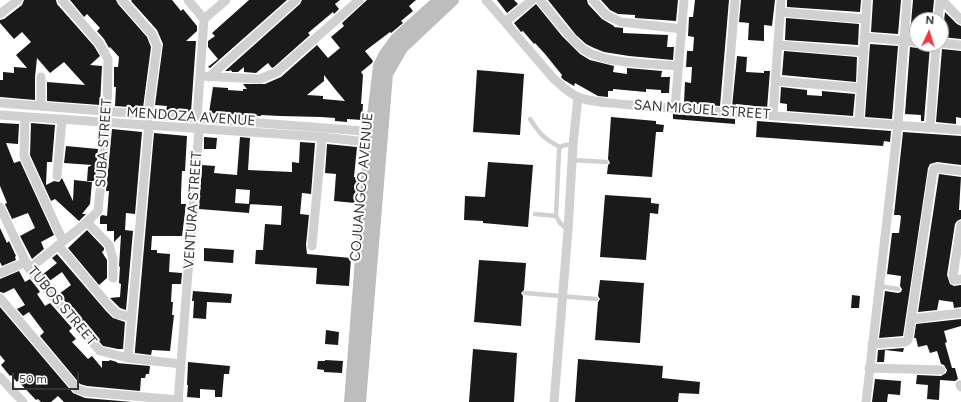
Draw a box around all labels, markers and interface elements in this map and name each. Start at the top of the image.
north arrow [909,12,949,52]
text: N [925,14,934,27]
street label: SAN MIGUEL STREET [633,97,771,123]
street label: SUBA STREET [93,98,115,188]
street label: MENDOZA AVENUE [126,104,256,130]
street label: COJUANGCO AVENUE [347,112,377,262]
street label: VENTURA STREET [181,151,205,269]
street label: TUBOS STREET [24,263,100,349]
scale bar [14,364,81,390]
text: 50 m [19,372,47,386]

